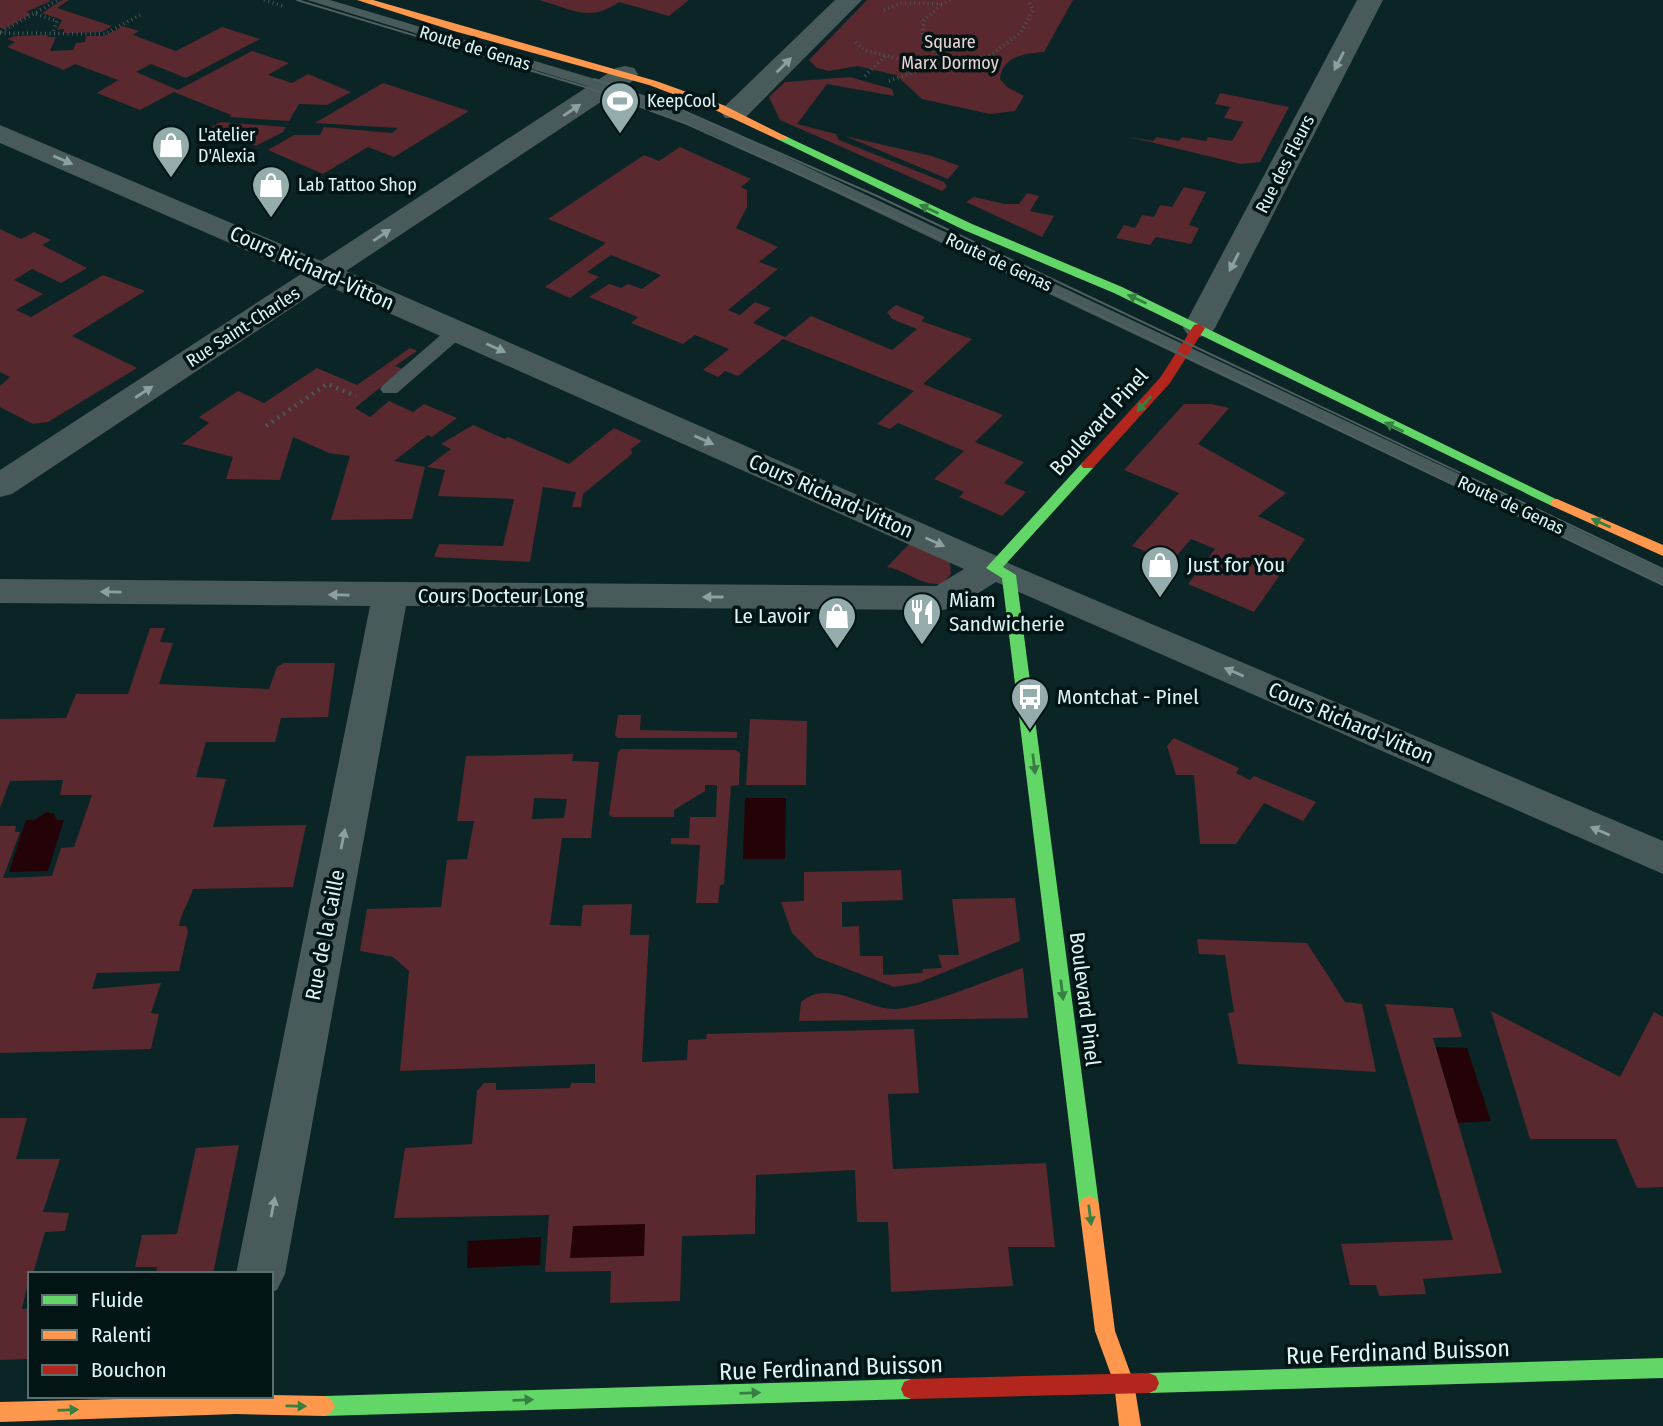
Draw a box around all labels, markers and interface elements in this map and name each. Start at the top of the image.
street label: Route de Genas [417,21,533,75]
park label: Square Marx Dormoy [901,31,999,74]
one-way arrow [1333,51,1345,71]
one-way arrow [776,57,792,73]
sports icon: KeepCool [599,80,641,135]
place label: KeepCool [647,90,716,112]
one-way arrow [562,103,582,116]
street label: Rue des Fleurs [1251,111,1319,217]
shop icon: L'atelier D'Alexia [150,124,192,179]
place label: L'atelier D'Alexia [198,124,256,167]
one-way arrow [52,155,73,166]
shop icon: Lab Tattoo Shop [250,164,292,219]
place label: Lab Tattoo Shop [298,174,417,196]
one-way arrow [919,203,939,215]
street label: Cours Richard-Vitton [226,220,398,316]
street label: Route de Genas [942,228,1056,296]
one-way arrow [373,229,392,242]
one-way arrow [1228,253,1240,272]
street label: Rue Saint-Charles [182,282,304,372]
one-way arrow [1127,294,1148,305]
one-way arrow [486,342,506,354]
street label: Boulevard Pinel [1044,363,1154,481]
one-way arrow [134,385,154,398]
one-way arrow [1136,395,1152,412]
one-way arrow [1384,421,1405,432]
one-way arrow [694,434,714,446]
street label: Cours Richard-Vitton [745,448,917,544]
street label: Route de Genas [1454,471,1568,539]
one-way arrow [1590,517,1611,528]
one-way arrow [924,537,945,548]
shop icon: Just for You [1139,544,1181,599]
place label: Just for You [1187,552,1285,578]
street label: Cours Docteur Long [418,583,584,609]
one-way arrow [100,586,122,598]
place label: Miam Sandwicherie [949,587,1065,637]
one-way arrow [327,589,349,601]
one-way arrow [702,591,724,603]
restaurant icon: Miam Sandwicherie [901,591,943,646]
shop icon: Le Lavoir [816,595,858,650]
place label: Le Lavoir [734,603,811,629]
one-way arrow [1224,666,1244,678]
bus stop icon: Montchat - Pinel [1009,676,1051,731]
street label: Cours Richard-Vitton [1264,676,1438,770]
place label: Montchat - Pinel [1057,684,1199,710]
one-way arrow [1029,753,1040,775]
one-way arrow [1590,825,1611,836]
one-way arrow [338,828,349,850]
street label: Rue de la Caille [300,868,350,1002]
street label: Boulevard Pinel [1064,931,1106,1068]
one-way arrow [1057,979,1068,1001]
one-way arrow [268,1196,279,1218]
one-way arrow [1085,1204,1096,1226]
legend [28,1272,273,1398]
text: Fluide [91,1287,143,1313]
text: Ralenti [91,1322,151,1348]
street label: Rue Ferdinand Buisson [1286,1334,1510,1370]
street label: Rue Ferdinand Buisson [719,1350,943,1386]
text: Bouchon [91,1357,167,1383]
one-way arrow [740,1388,762,1399]
one-way arrow [512,1394,534,1406]
one-way arrow [285,1400,307,1411]
one-way arrow [57,1404,79,1416]

